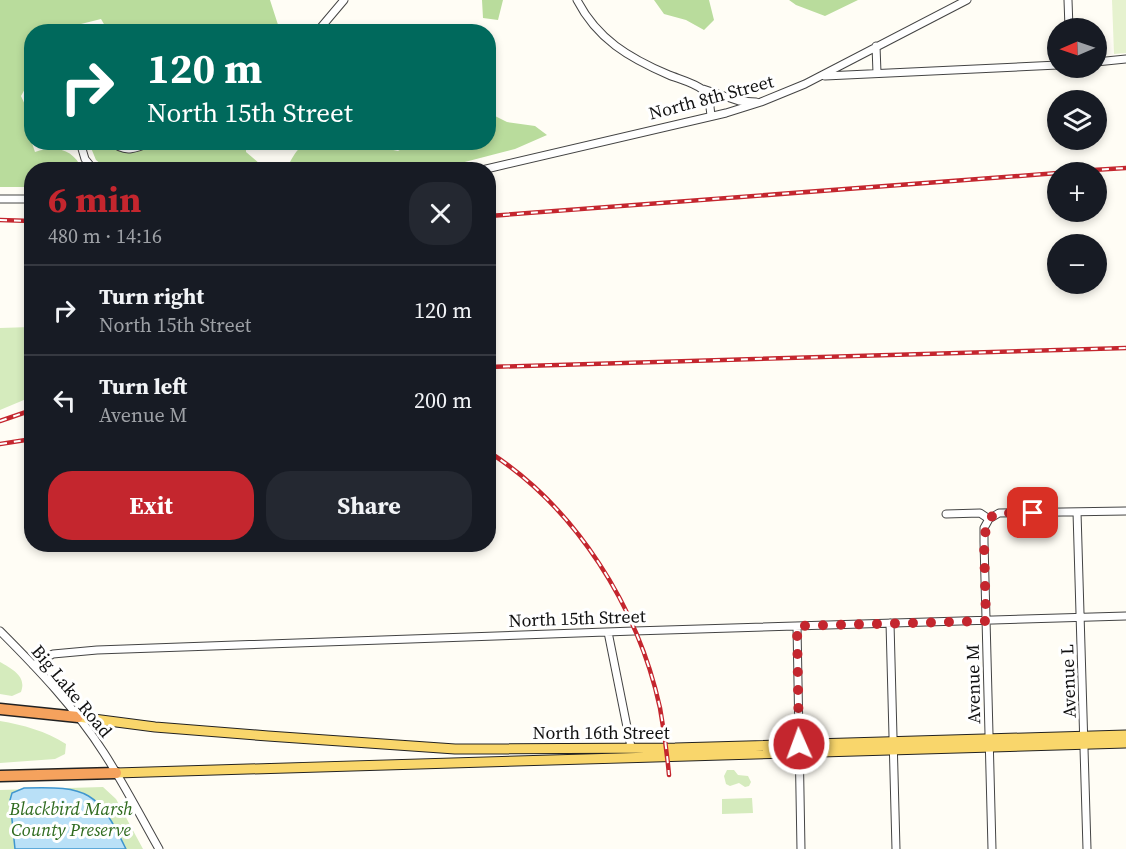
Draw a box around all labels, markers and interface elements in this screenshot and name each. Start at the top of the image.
north arrow [1047,18,1107,78]
map controls [1047,18,1107,294]
text: 120 m [147,39,262,97]
icon: right [48,48,126,126]
street label: North 8th Street [646,68,776,126]
button: layers [1047,90,1107,150]
text: North 15th Street [147,94,353,131]
button: + [1047,162,1107,222]
text: 6 min [48,175,141,224]
button: close [409,182,472,245]
text: 480 m · 14:16 [48,222,162,250]
button: − [1047,234,1107,294]
text: Turn right [99,281,204,311]
icon: right [48,294,81,327]
text: 120 m [414,295,472,325]
text: North 15th Street [99,311,251,339]
text: Turn left [99,371,187,401]
icon: left [48,384,81,417]
text: 200 m [414,385,472,415]
text: Avenue M [99,401,187,429]
button: Exit [48,471,254,540]
button: Share [266,471,472,540]
pin [1007,487,1058,538]
icon: arrive [1016,496,1049,529]
street label: North 15th Street [508,603,646,633]
street label: Big Lake Road [26,639,118,743]
street label: Avenue M [960,644,986,724]
street label: Avenue L [1054,644,1082,718]
position arrow [767,712,831,776]
street label: North 16th Street [532,720,670,745]
park label: Blackbird Marsh County Preserve [8,796,133,842]

